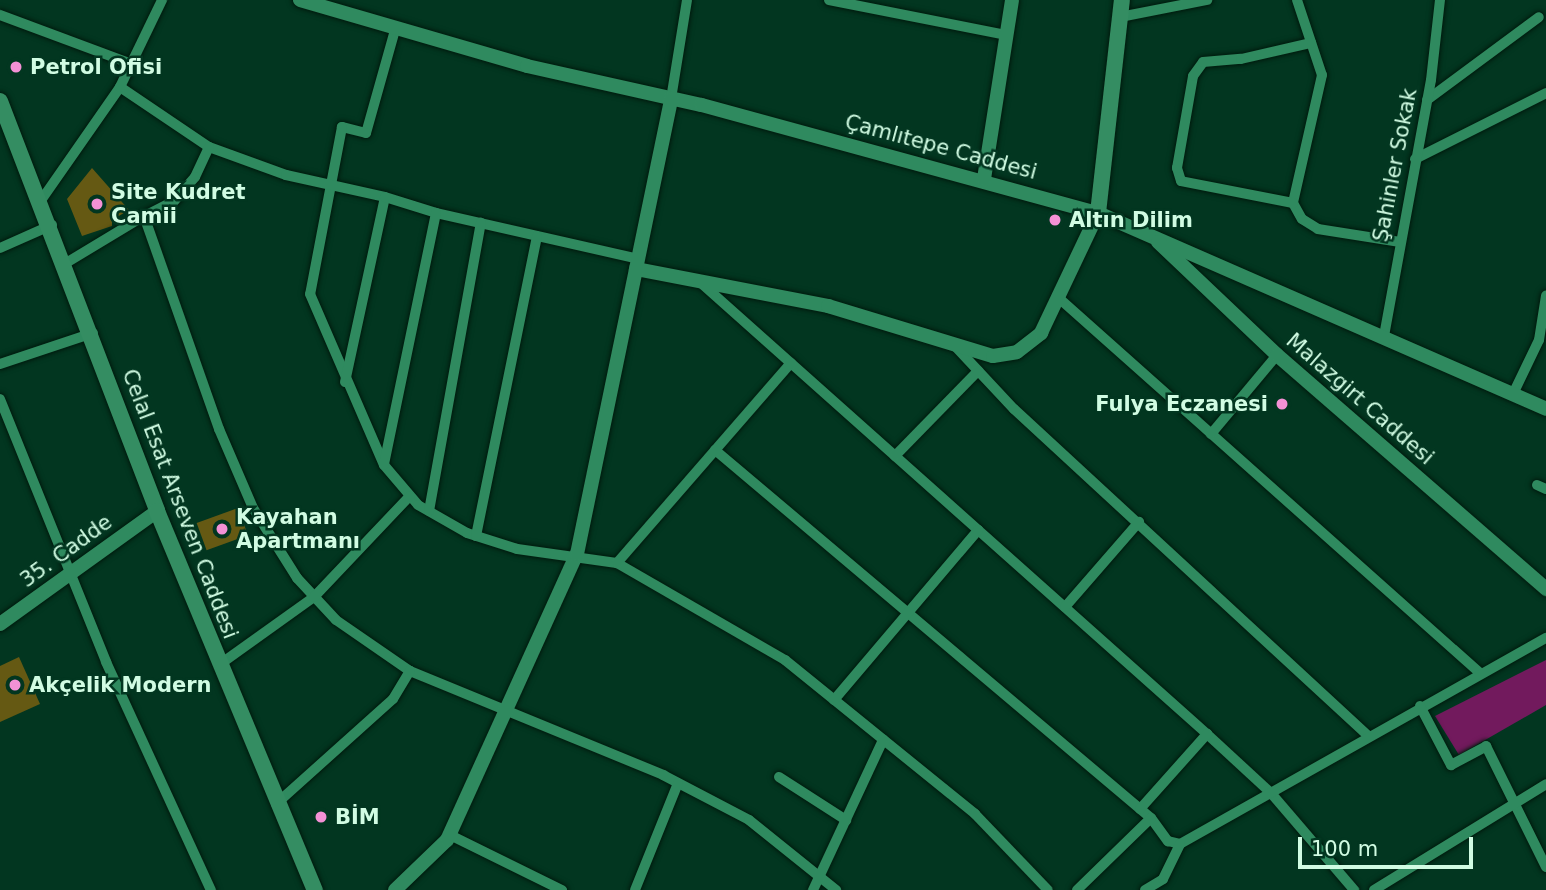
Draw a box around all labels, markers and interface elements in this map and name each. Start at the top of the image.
place label: Petrol Ofisi [30,54,162,80]
marker: Petrol Ofisi [8,59,24,75]
street label: Şahinler Sokak [1368,86,1422,244]
street label: Çamlıtepe Caddesi [842,109,1040,185]
place label: Site Kudret Camii [111,179,245,229]
marker: Site Kudret Camii [89,196,105,212]
place label: Altın Dilim [1069,207,1193,233]
marker: Altın Dilim [1047,212,1063,228]
street label: Malazgirt Caddesi [1281,328,1439,470]
street label: Celal Esat Arseven Caddesi [117,366,243,642]
place label: Fulya Eczanesi [1095,391,1268,417]
marker: Fulya Eczanesi [1274,396,1290,412]
place label: Kayahan Apartmanı [236,504,360,554]
street label: 35. Cadde [15,509,117,593]
marker: Kayahan Apartmanı [214,521,230,537]
place label: Akçelik Modern [29,672,211,698]
marker: Akçelik Modern [7,677,23,693]
place label: BİM [335,804,380,830]
marker: BİM [313,809,329,825]
scale bar [1301,824,1476,868]
text: 100 m [1311,837,1378,861]

